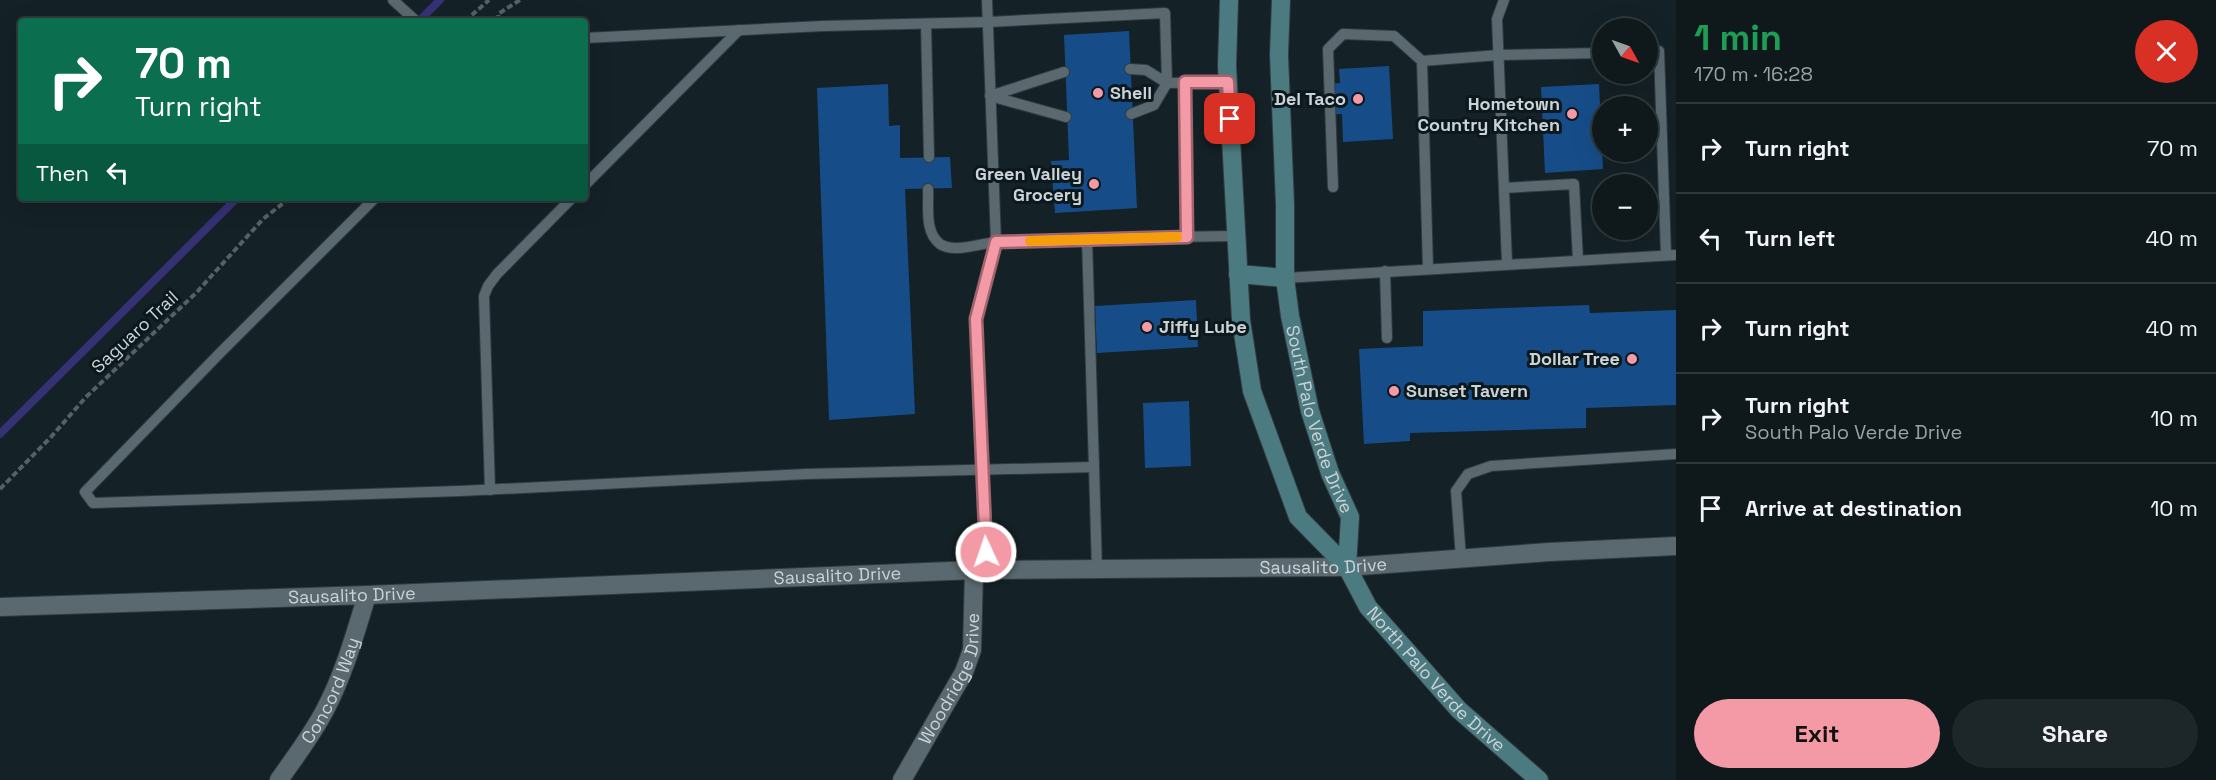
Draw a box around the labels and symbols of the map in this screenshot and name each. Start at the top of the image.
north arrow [1592,18,1658,84]
place label: Shell [1110,81,1152,104]
marker: Shell [1091,86,1105,100]
place label: Del Taco [1274,87,1346,110]
marker: Del Taco [1351,92,1365,106]
place label: Hometown Country Kitchen [1417,92,1560,136]
pin [1204,93,1255,144]
marker: Hometown Country Kitchen [1565,107,1579,121]
place label: Green Valley Grocery [975,162,1082,206]
marker: Green Valley Grocery [1087,177,1101,191]
street label: Saguaro Trail [86,285,183,378]
place label: Jiffy Lube [1159,315,1247,338]
marker: Jiffy Lube [1140,320,1154,334]
street label: South Palo Verde Drive [1281,323,1359,517]
place label: Dollar Tree [1529,347,1620,370]
marker: Dollar Tree [1625,352,1639,366]
place label: Sunset Tavern [1406,379,1528,402]
marker: Sunset Tavern [1387,384,1401,398]
position arrow [954,520,1018,584]
street label: Sausalito Drive [1259,552,1388,579]
street label: Sausalito Drive [773,561,902,589]
street label: Sausalito Drive [288,581,416,609]
street label: North Palo Verde Drive [1362,601,1511,757]
street label: Woodridge Drive [913,613,984,748]
street label: Concord Way [296,634,364,748]

